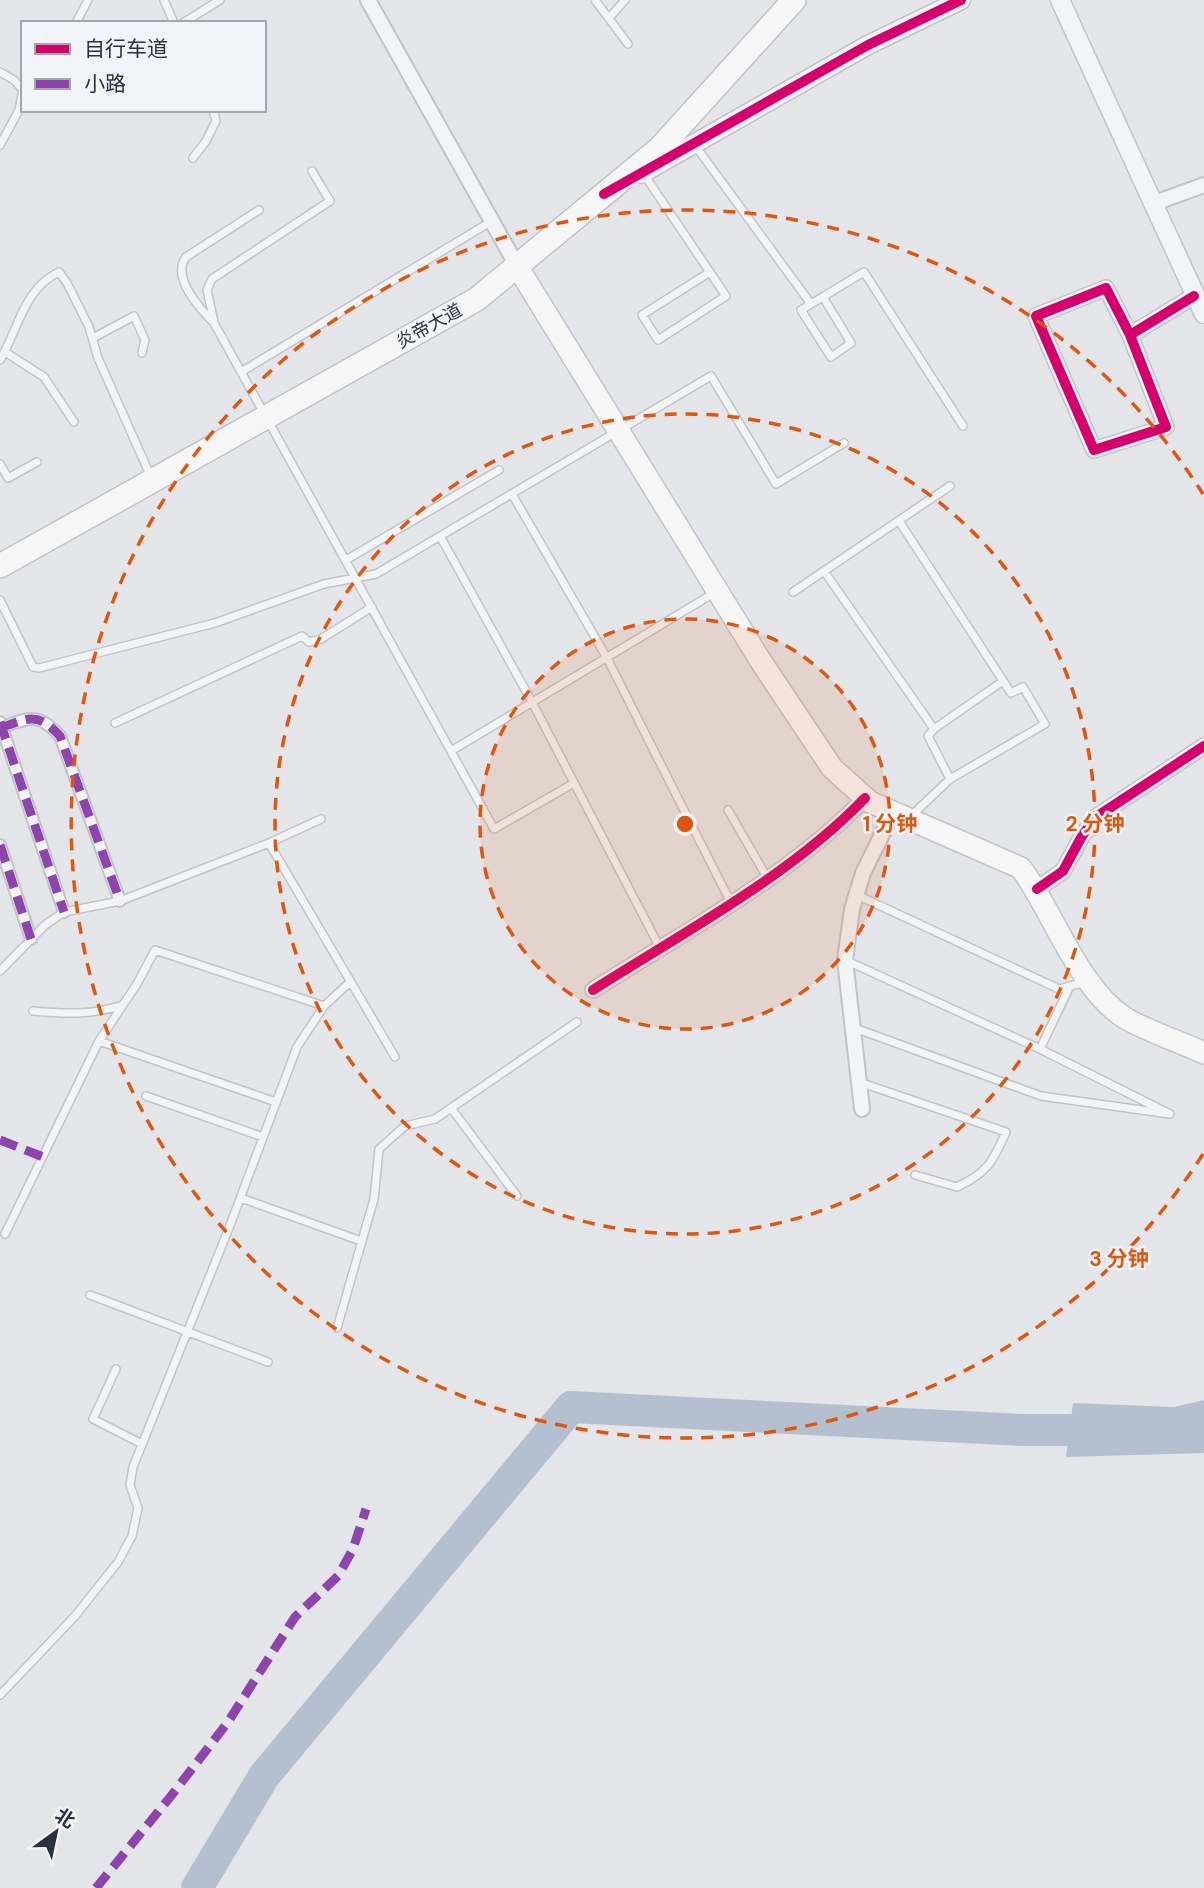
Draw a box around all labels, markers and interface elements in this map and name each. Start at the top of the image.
legend [21,21,266,112]
text: 自行车道 [84,35,168,63]
text: 小路 [84,70,126,98]
street label: 炎帝大道 [392,298,466,354]
text: 1 分钟 [863,810,917,838]
text: 2 分钟 [1065,810,1125,838]
centre of rings [673,812,697,836]
text: 3 分钟 [1089,1245,1149,1273]
north arrow [21,1797,91,1867]
text: 北 [50,1803,80,1834]

